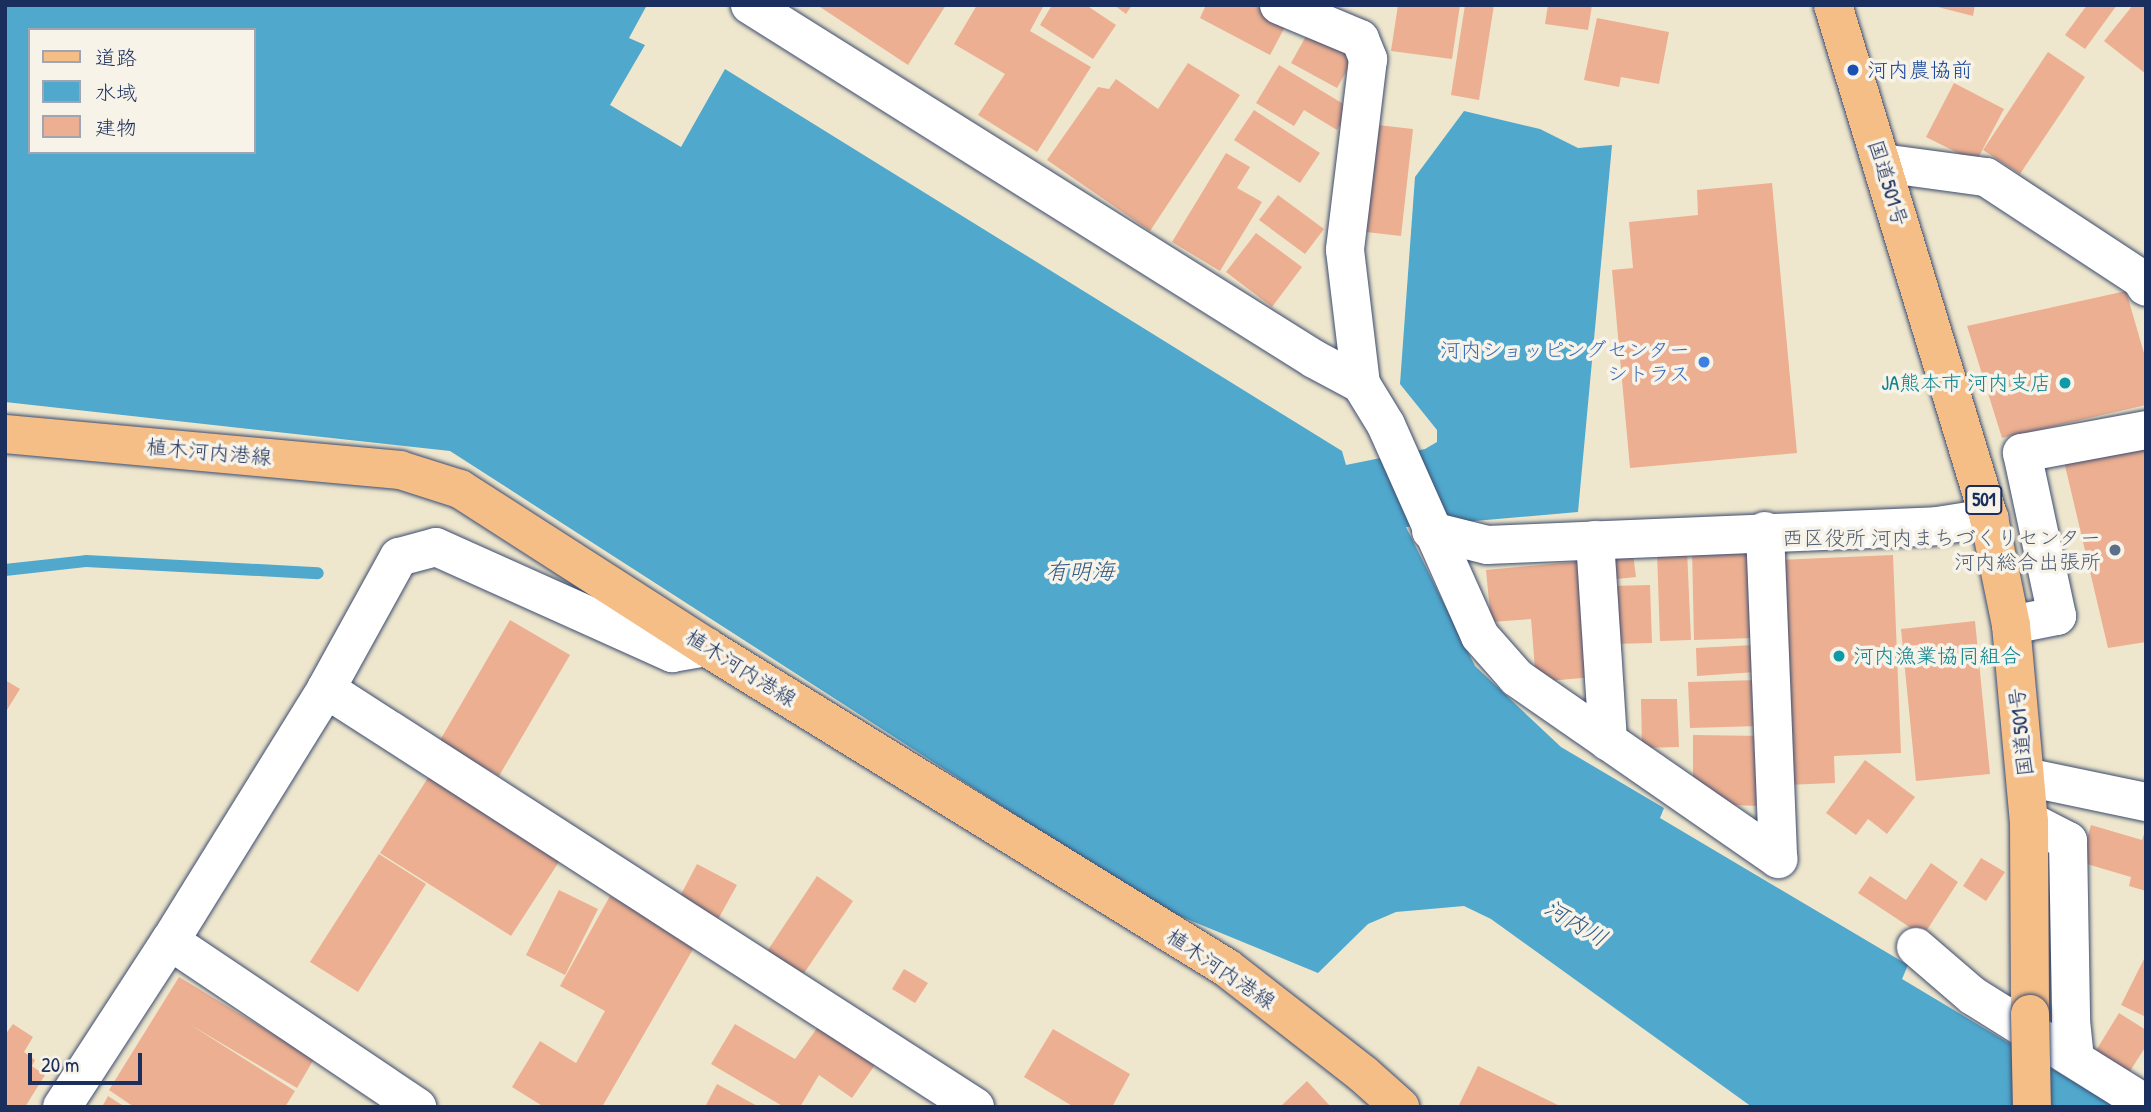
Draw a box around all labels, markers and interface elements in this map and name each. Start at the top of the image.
legend [28,28,256,154]
text: 道路 [95,43,137,72]
place label: 河内農協前 [1867,57,1972,83]
marker: 河内農協前 [1845,62,1861,78]
text: 水域 [95,78,137,107]
text: 建物 [95,113,137,142]
street label: 国道501号 [1863,137,1913,229]
place label: 河内ショッピングセンター シトラス [1438,337,1690,387]
marker: 河内ショッピングセンター シトラス [1696,354,1712,370]
place label: JA熊本市 河内支店 [1881,370,2051,396]
marker: JA熊本市 河内支店 [2057,375,2073,391]
street label: 植木河内港線 [145,434,273,470]
road number: 501 [1965,485,2003,516]
place label: 西区役所 河内まちづくりセンター 河内総合出張所 [1781,525,2101,575]
marker: 西区役所 河内まちづくりセンター 河内総合出張所 [2107,542,2123,558]
water label: 有明海 [1046,557,1114,585]
street label: 植木河内港線 [681,624,801,712]
place label: 河内漁業協同組合 [1853,643,2021,669]
marker: 河内漁業協同組合 [1831,648,1847,664]
street label: 国道501号 [2004,686,2038,778]
water label: 河内川 [1539,893,1613,953]
street label: 植木河内港線 [1162,923,1280,1015]
scale bar [32,1038,145,1082]
text: 20 m [41,1050,79,1079]

